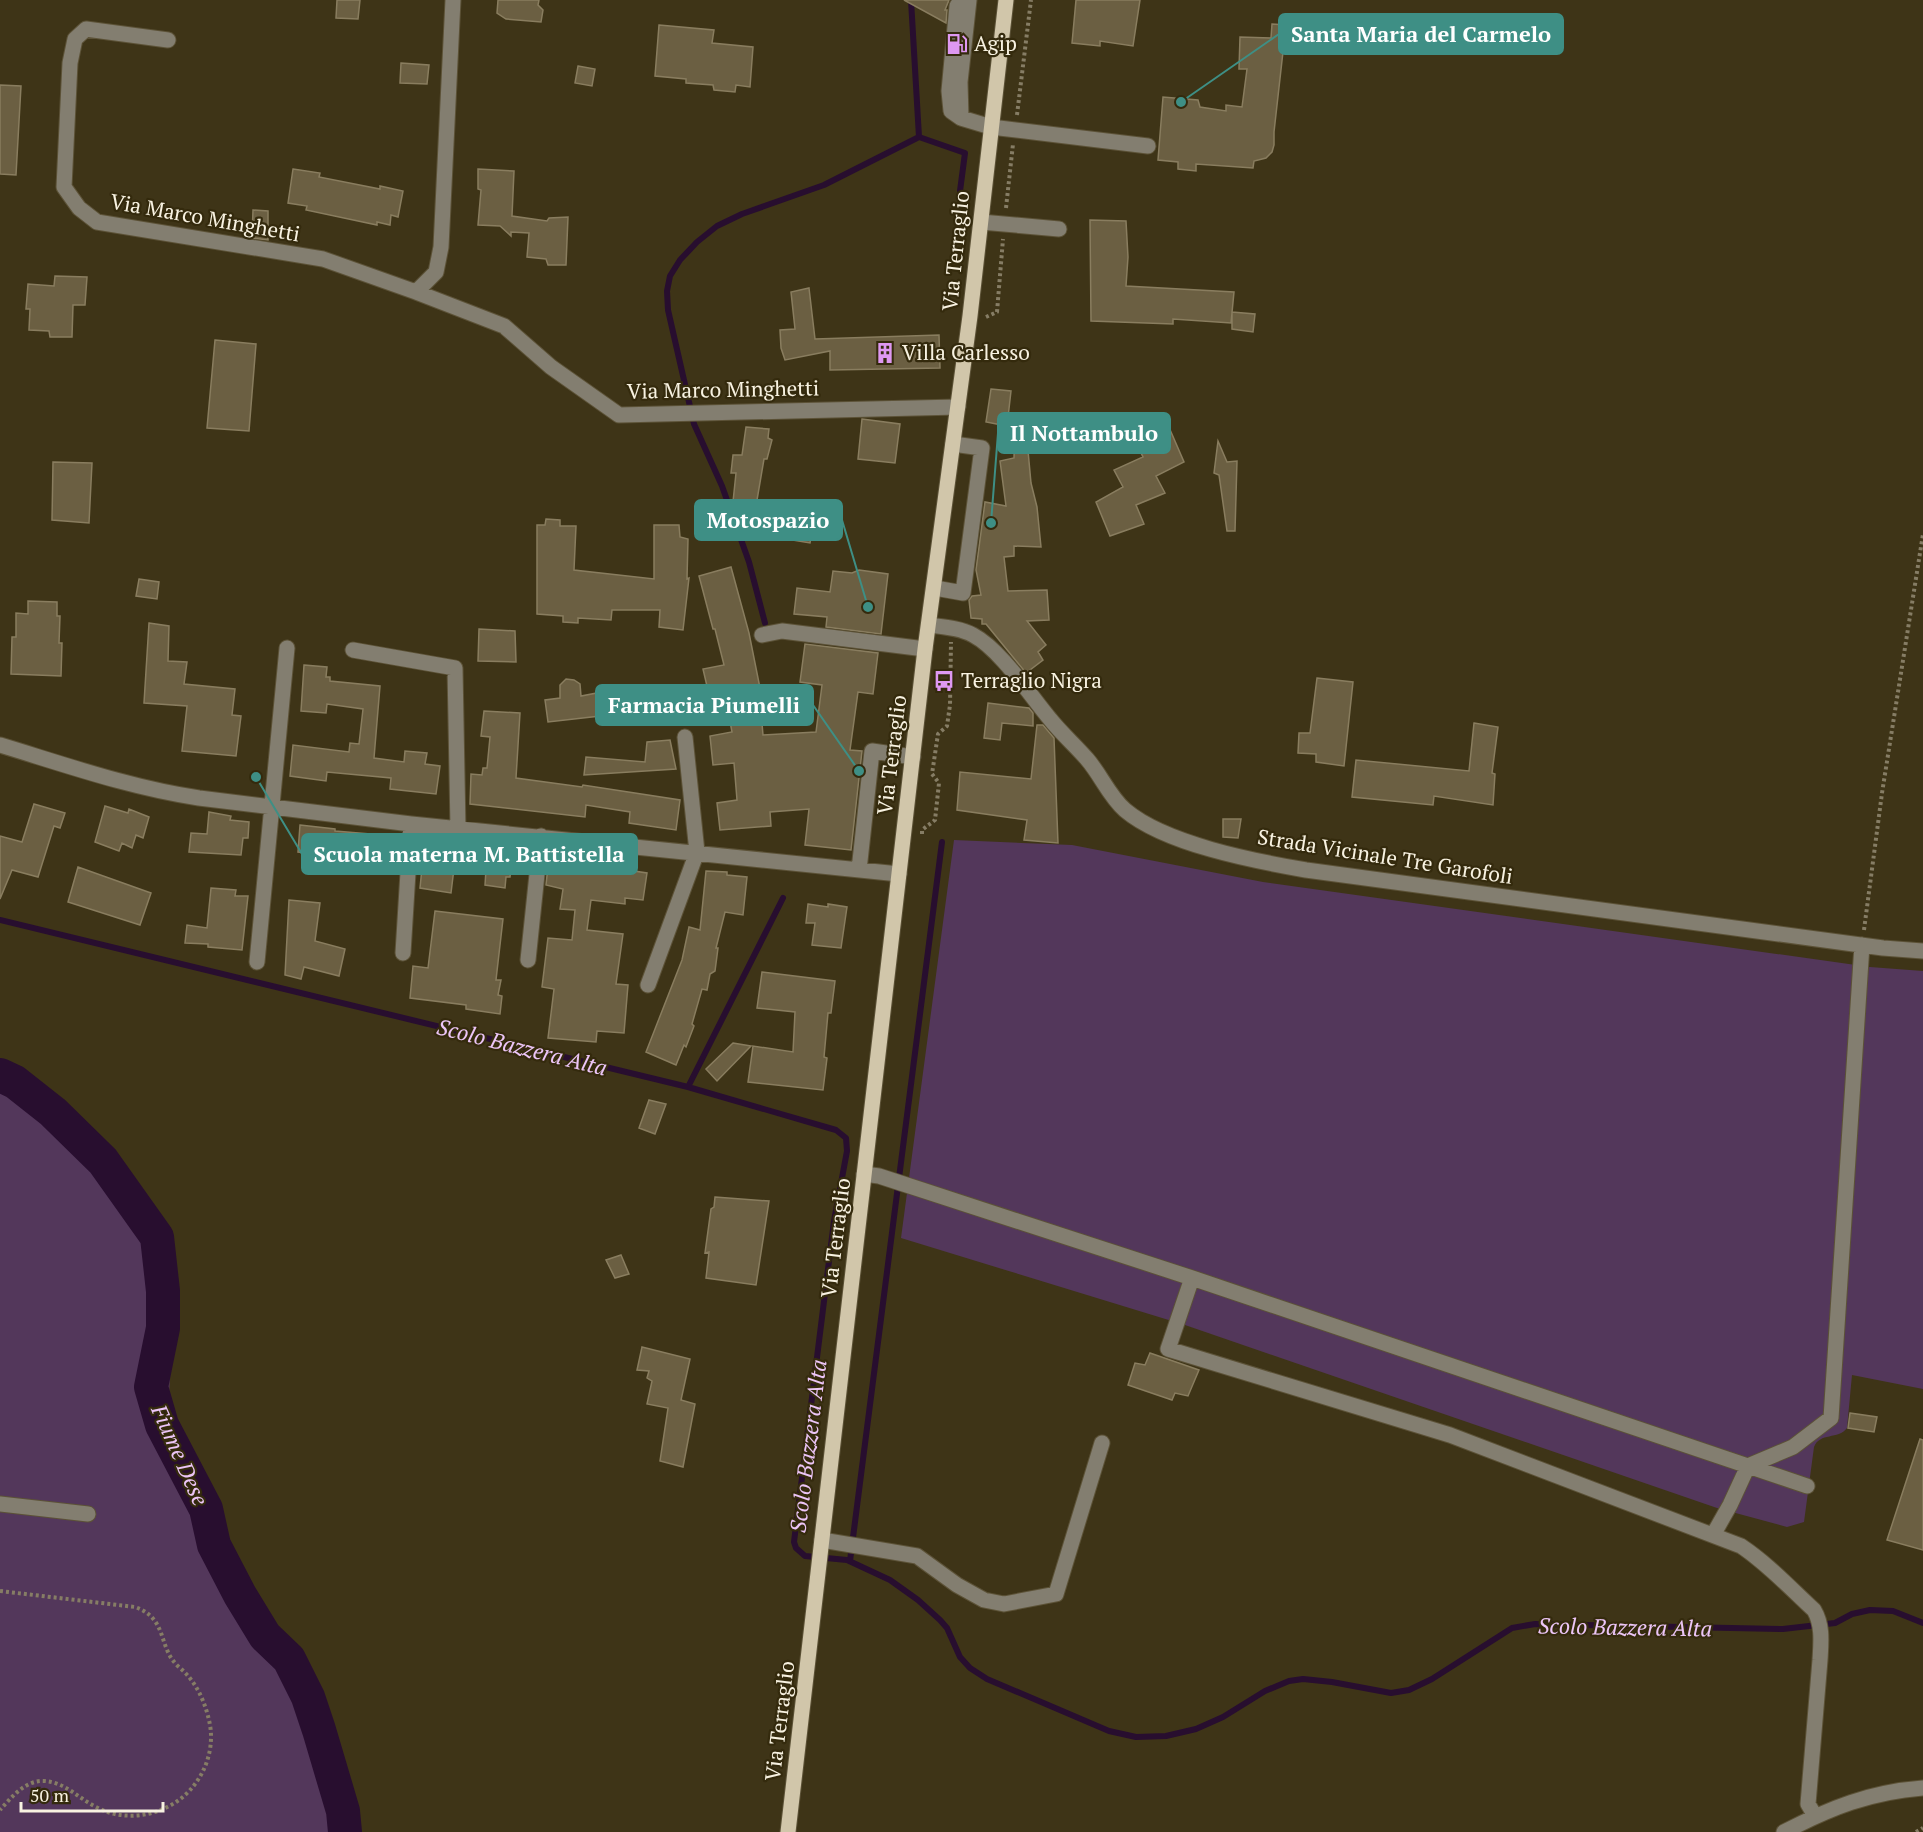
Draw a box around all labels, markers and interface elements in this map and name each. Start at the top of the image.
callout: Santa Maria del Carmelo [1279,14,1563,54]
text: Santa Maria del Carmelo [1291,19,1551,48]
place label: Agip [974,29,1017,57]
fuel station icon: Agip [945,32,969,56]
street label: Via Marco Minghetti [108,187,302,247]
street label: Via Terraglio [935,189,975,312]
place label: Villa Carlesso [902,338,1030,366]
building icon: Villa Carlesso [873,341,897,365]
street label: Via Marco Minghetti [627,373,819,405]
callout: Il Nottambulo [998,413,1170,453]
text: Il Nottambulo [1010,418,1158,447]
callout: Motospazio [695,500,842,540]
text: Motospazio [707,505,829,534]
place label: Terraglio Nigra [961,666,1102,694]
bus stop icon: Terraglio Nigra [932,669,956,693]
callout: Farmacia Piumelli [596,685,813,725]
text: Farmacia Piumelli [608,690,800,719]
street label: Via Terraglio [870,693,912,816]
street label: Strada Vicinale Tre Garofoli [1255,822,1515,890]
callout: Scuola materna M. Battistella [302,834,637,874]
text: Scuola materna M. Battistella [314,839,624,868]
water label: Scolo Bazzera Alta [434,1011,610,1082]
street label: Via Terraglio [814,1176,856,1299]
water label: Scolo Bazzera Alta [782,1358,833,1534]
water label: Fiume Dese [145,1399,216,1510]
water label: Scolo Bazzera Alta [1538,1610,1712,1643]
street label: Via Terraglio [758,1659,800,1782]
scale bar [21,1775,164,1813]
text: 50 m [30,1783,70,1807]

